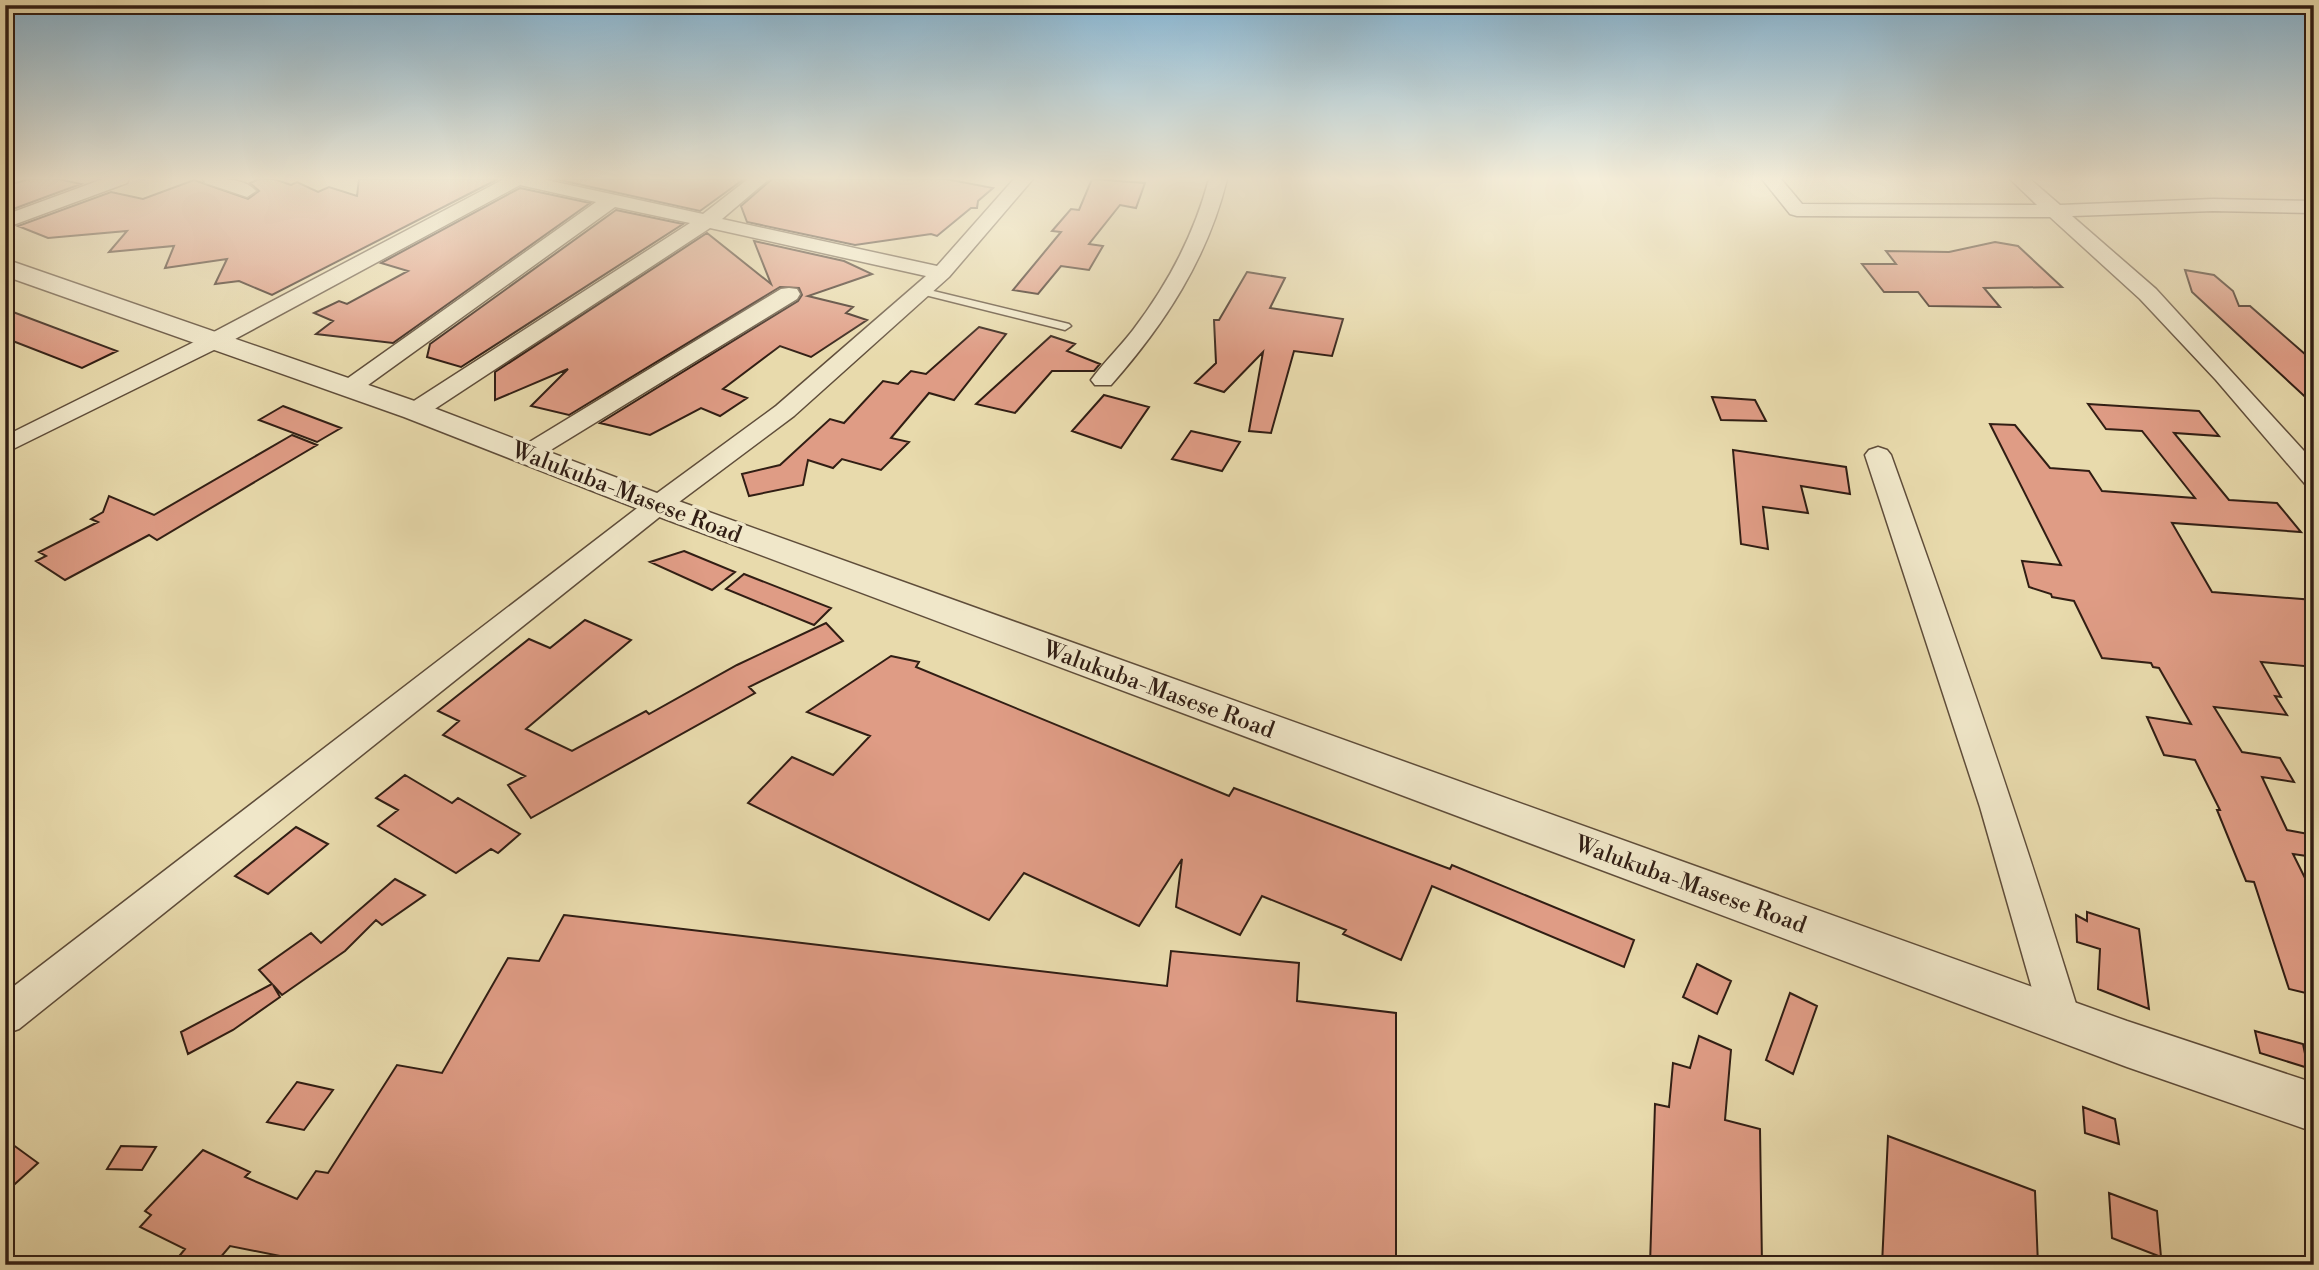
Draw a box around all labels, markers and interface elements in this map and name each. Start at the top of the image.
street label: Walukuba-Masese Road [507,436,746,550]
street label: Walukuba-Masese Road [1038,635,1278,745]
street label: Walukuba-Masese Road [1570,830,1810,940]

